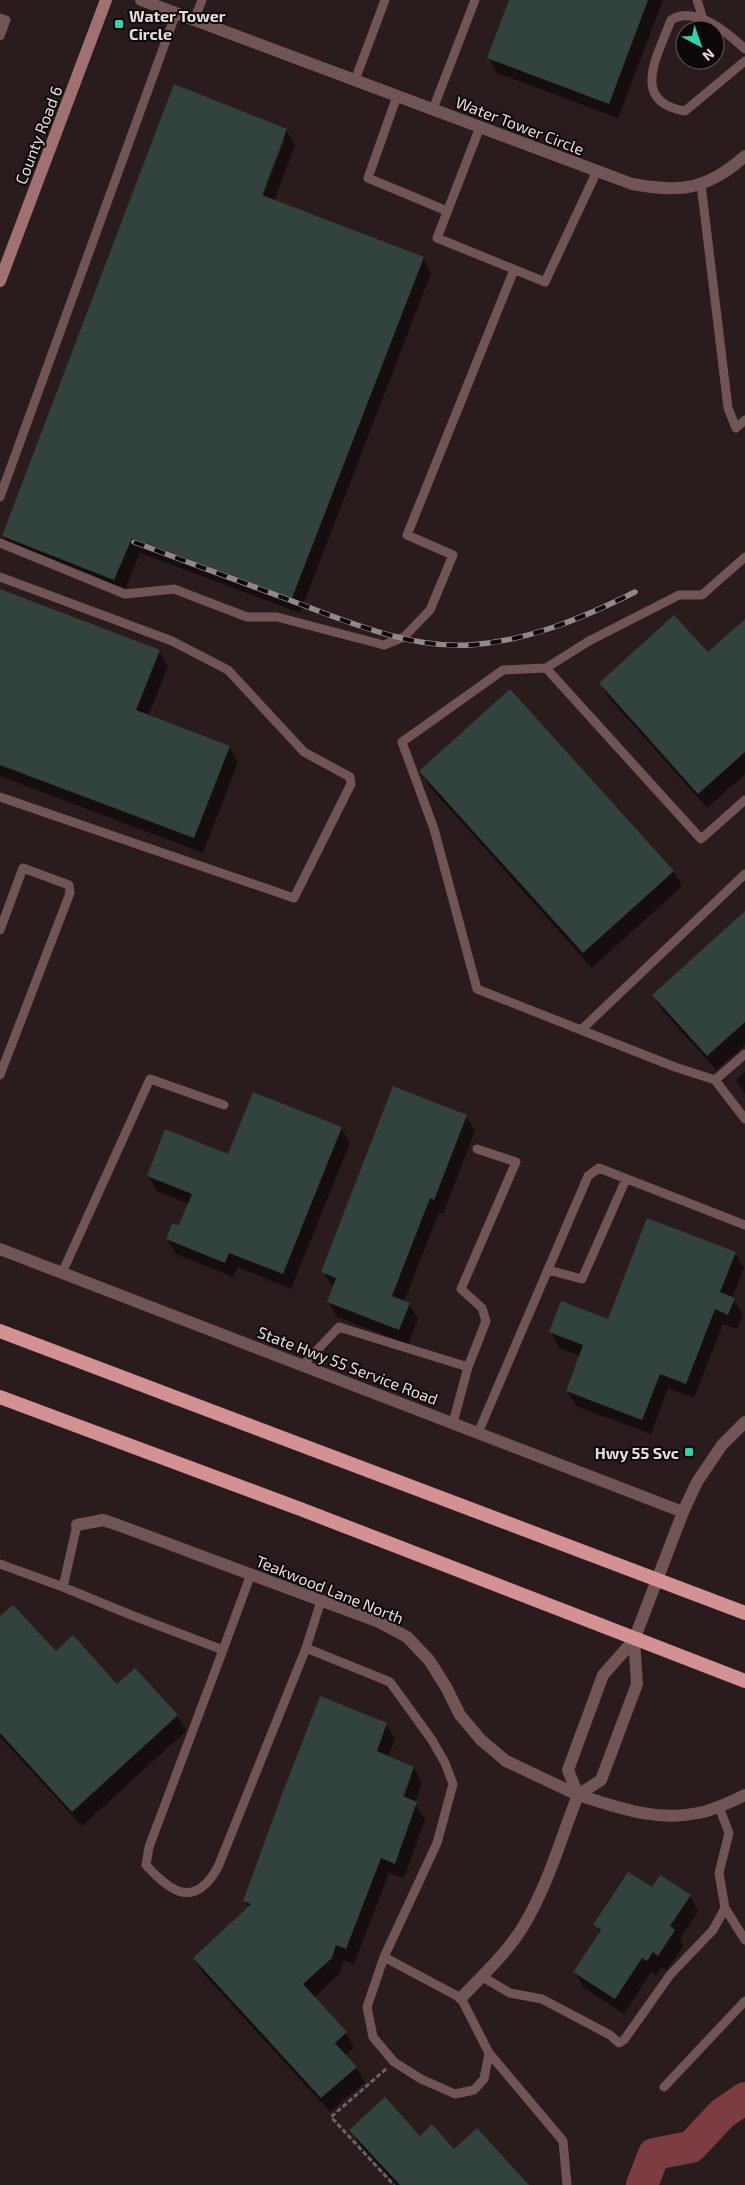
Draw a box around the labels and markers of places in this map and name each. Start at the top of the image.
place label: Water Tower Circle [129,6,226,43]
marker: Water Tower Circle [113,18,125,30]
place label: Hwy 55 Svc [595,1443,679,1463]
marker: Hwy 55 Svc [683,1446,695,1458]

